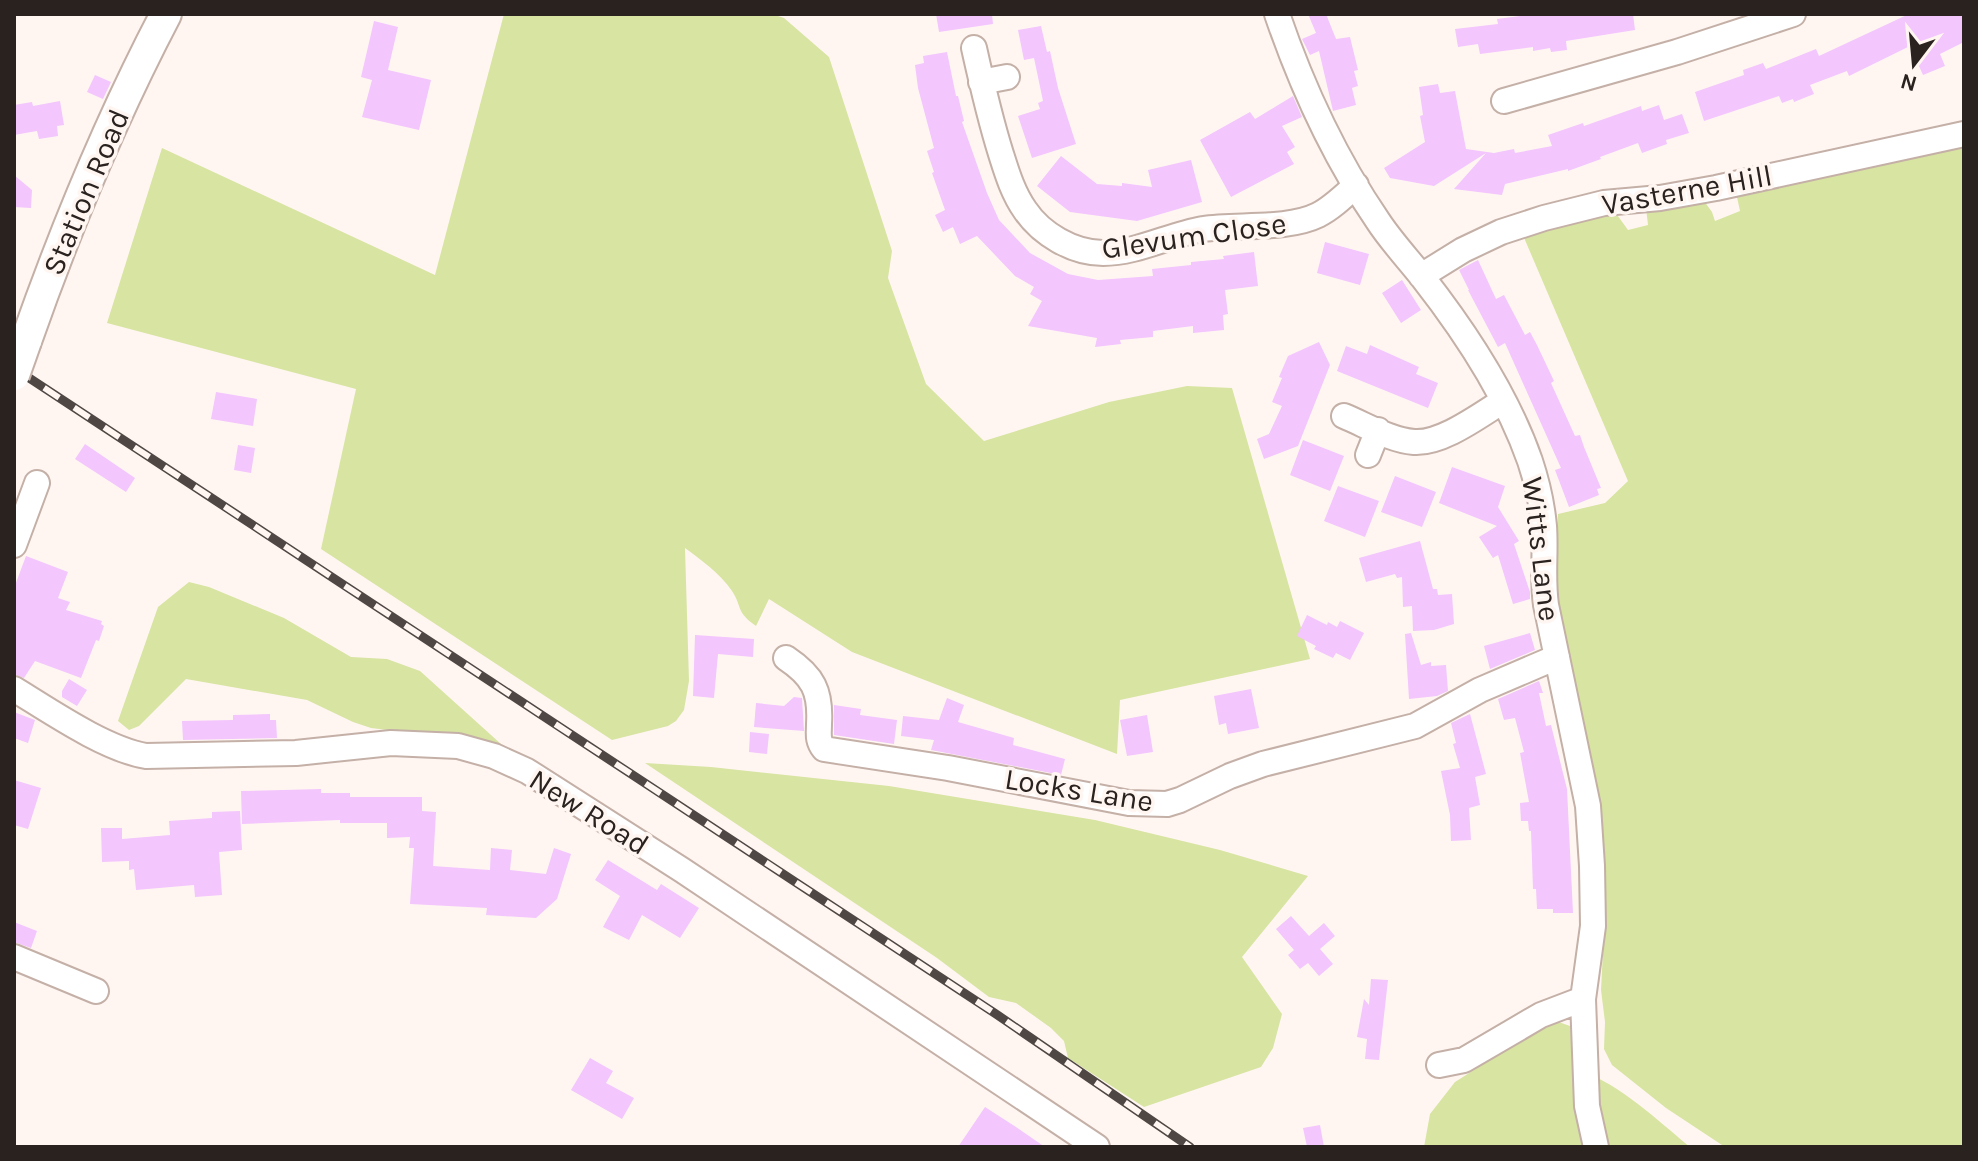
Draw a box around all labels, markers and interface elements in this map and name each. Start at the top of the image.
north arrow [1874,24,1954,104]
text: N [1898,68,1920,97]
street label: Station Road [35,104,137,280]
street label: Vasterne Hill [1599,157,1775,223]
street label: Glevum Close [1099,205,1289,267]
street label: Witts Lane [1514,475,1568,623]
street label: New Road [523,761,655,863]
street label: Locks Lane [1002,761,1156,819]

